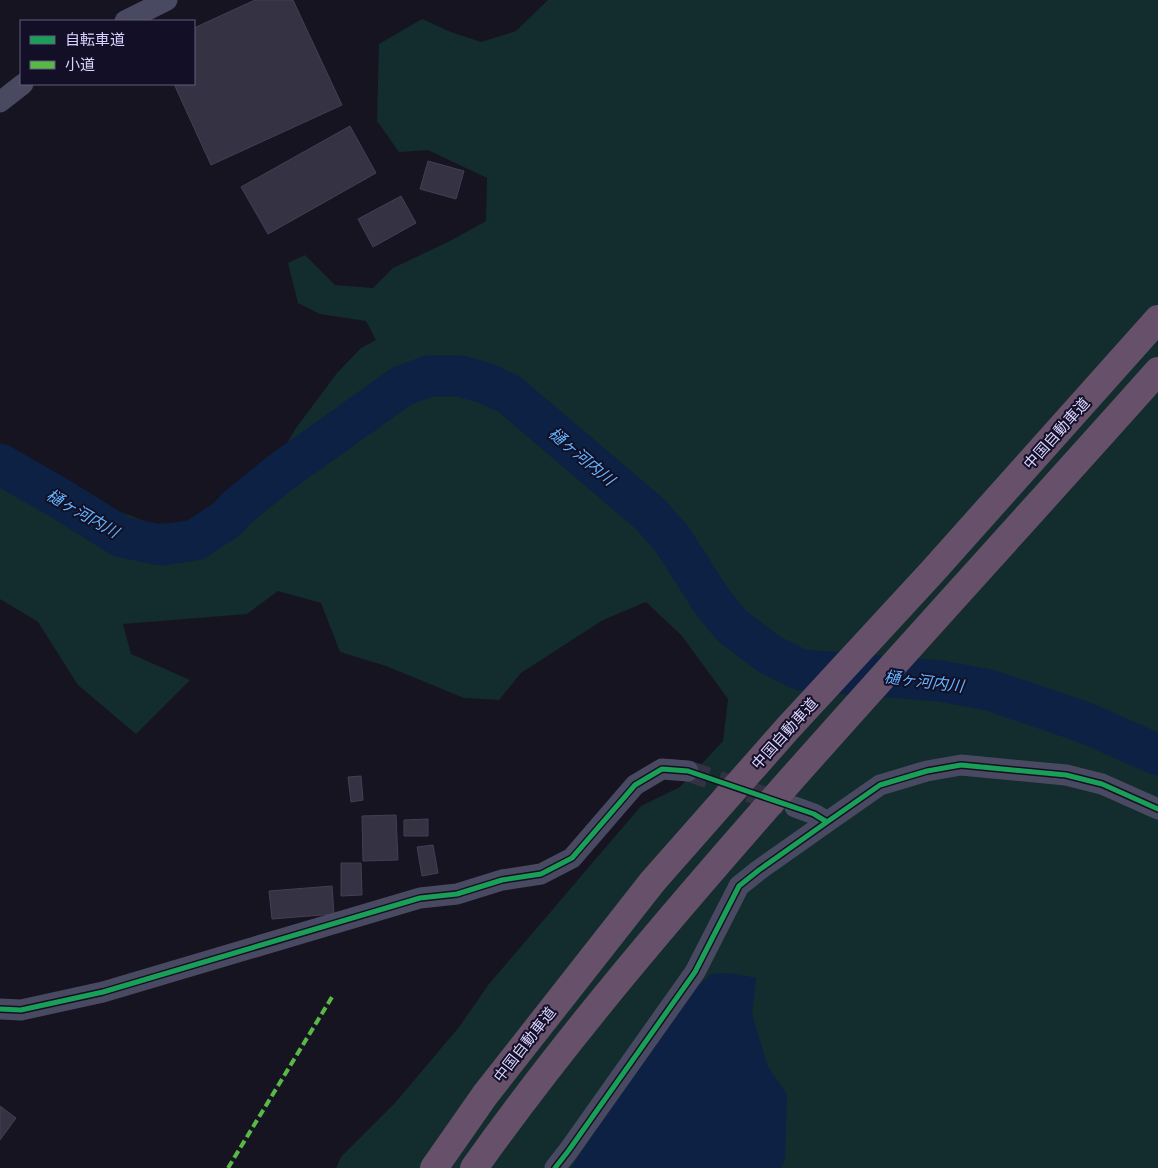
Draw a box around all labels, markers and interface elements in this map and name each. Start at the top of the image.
legend [20,20,195,85]
text: 自転車道 [65,30,125,48]
text: 小道 [65,55,95,73]
street label: 中国自動車道 [1019,394,1093,472]
water label: 樋ヶ河内川 [545,423,621,491]
water label: 樋ヶ河内川 [43,484,124,543]
water label: 樋ヶ河内川 [883,666,967,696]
street label: 中国自動車道 [747,694,821,772]
street label: 中国自動車道 [489,1003,559,1085]

